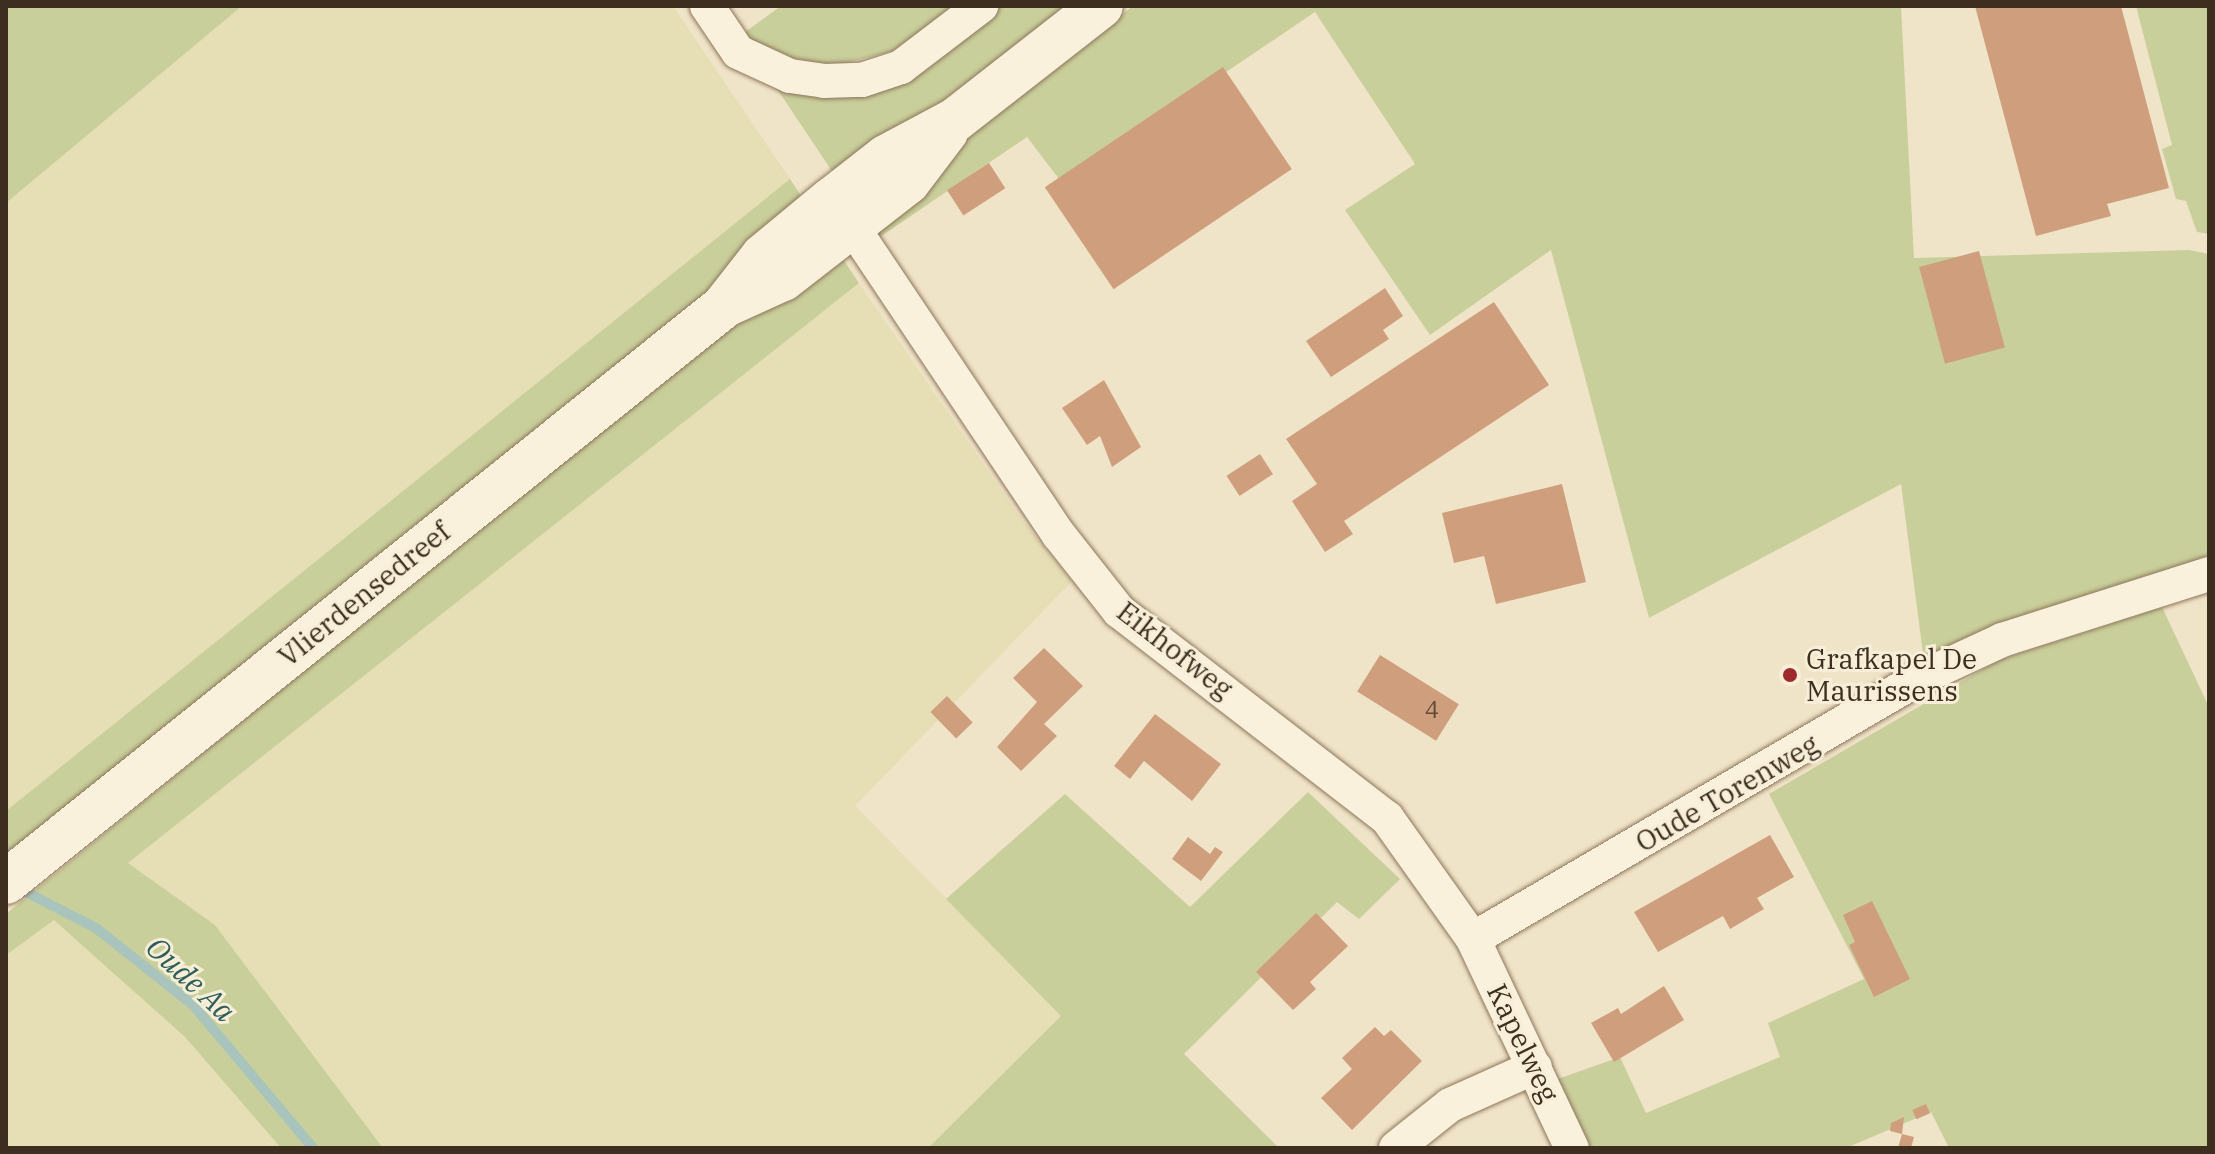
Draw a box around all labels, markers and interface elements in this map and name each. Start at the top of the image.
street label: Vlierdensedreef [271,515,457,673]
street label: Eikhofweg [1110,594,1240,706]
place label: Grafkapel De Maurissens [1806,642,1977,708]
marker: Grafkapel De Maurissens [1781,666,1799,684]
house number: 4 [1425,696,1439,724]
street label: Oude Torenweg [1630,727,1824,859]
water label: Oude Aa [139,929,243,1029]
street label: Kapelweg [1480,978,1566,1108]

